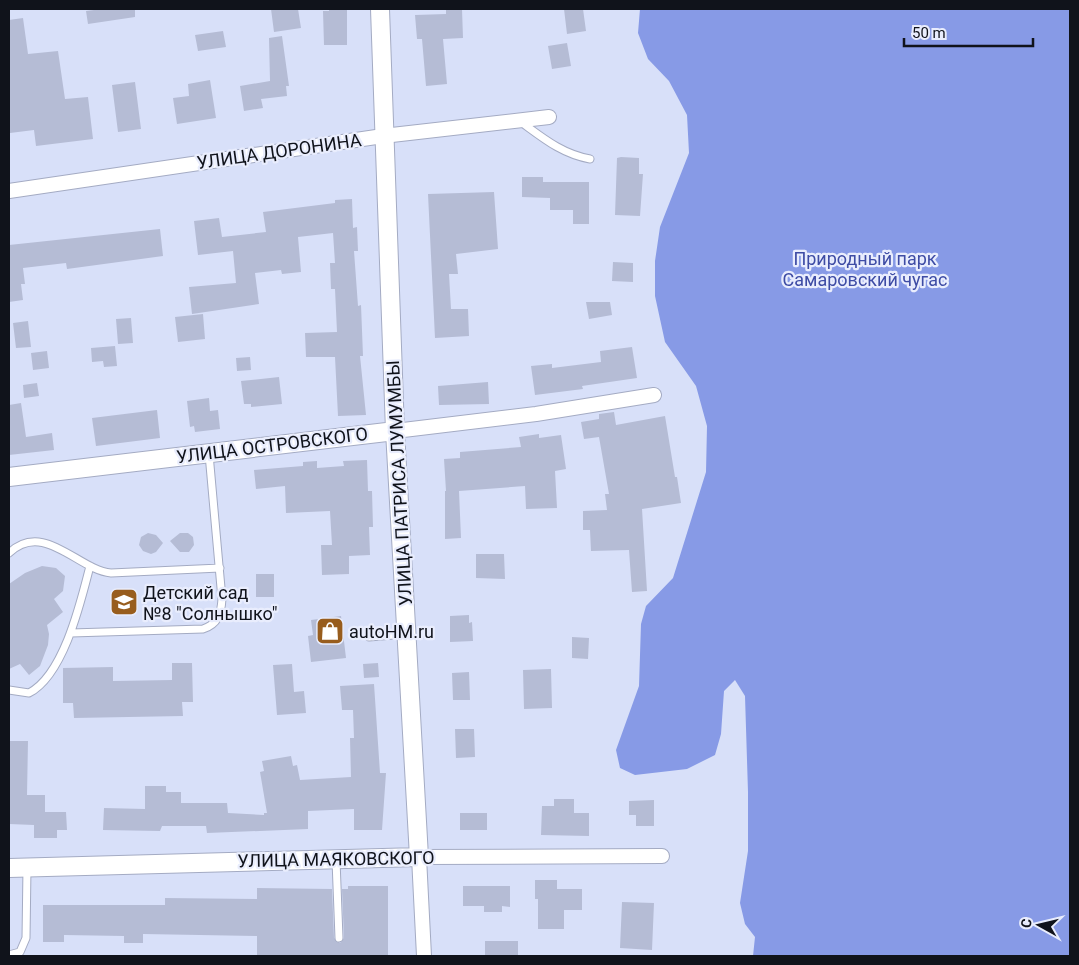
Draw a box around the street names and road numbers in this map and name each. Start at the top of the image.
street label: УЛИЦА ДОРОНИНА [195,129,363,173]
street label: УЛИЦА ПАТРИСА ЛУМУМБЫ [382,360,416,606]
street label: УЛИЦА ОСТРОВСКОГО [175,423,369,467]
street label: УЛИЦА МАЯКОВСКОГО [237,847,435,871]

